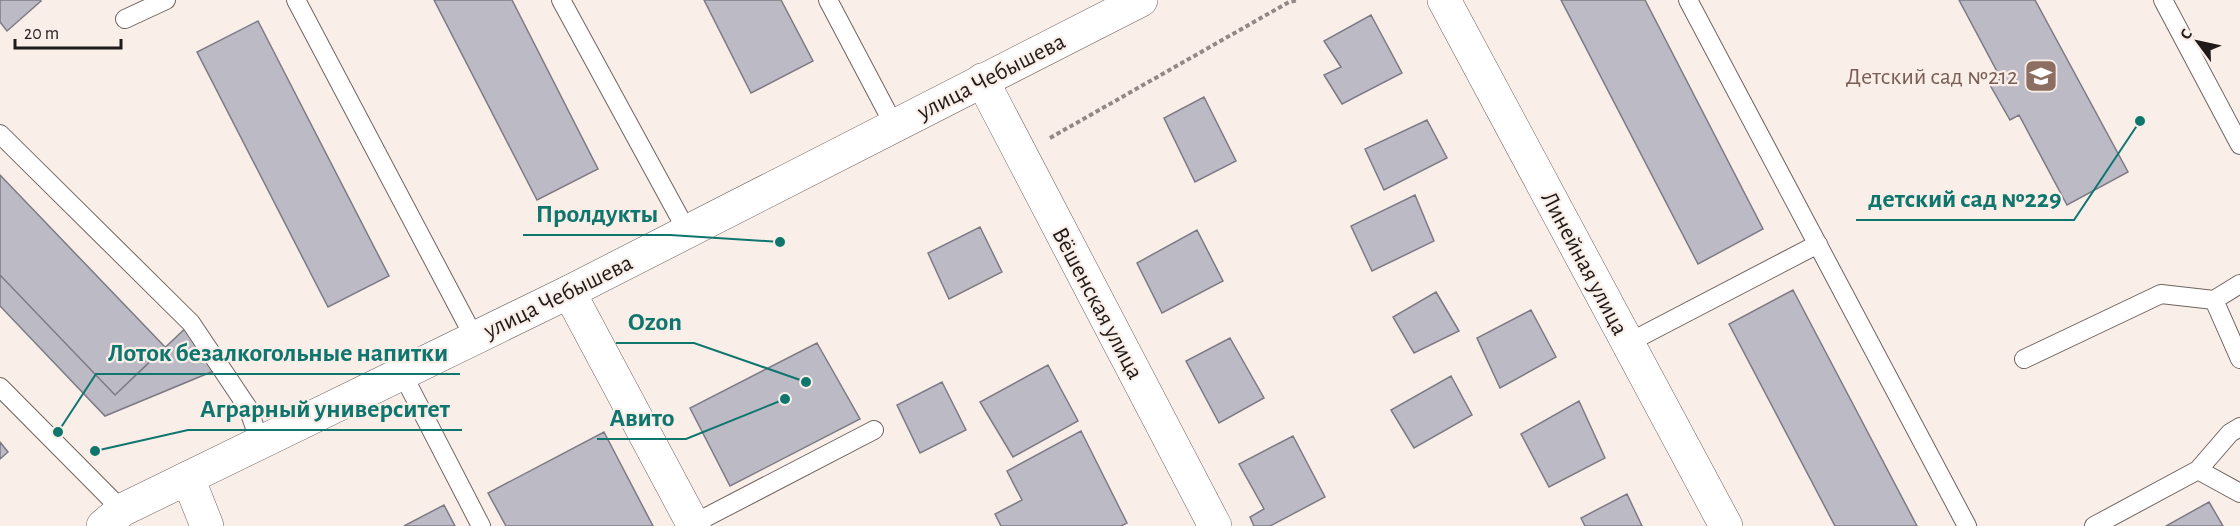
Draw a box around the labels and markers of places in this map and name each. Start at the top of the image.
school or university icon: Детский сад №212 [2023,58,2059,94]
place label: Детский сад №212 [1846,65,2018,89]
callout: детский сад №229 [1856,176,2074,220]
callout: Пролдукты [523,191,670,235]
callout: Ozon [616,299,694,343]
callout: Лоток безалкогольные напитки [96,330,460,374]
callout: Аграрный университет [188,386,462,430]
callout: Авито [597,395,686,439]

